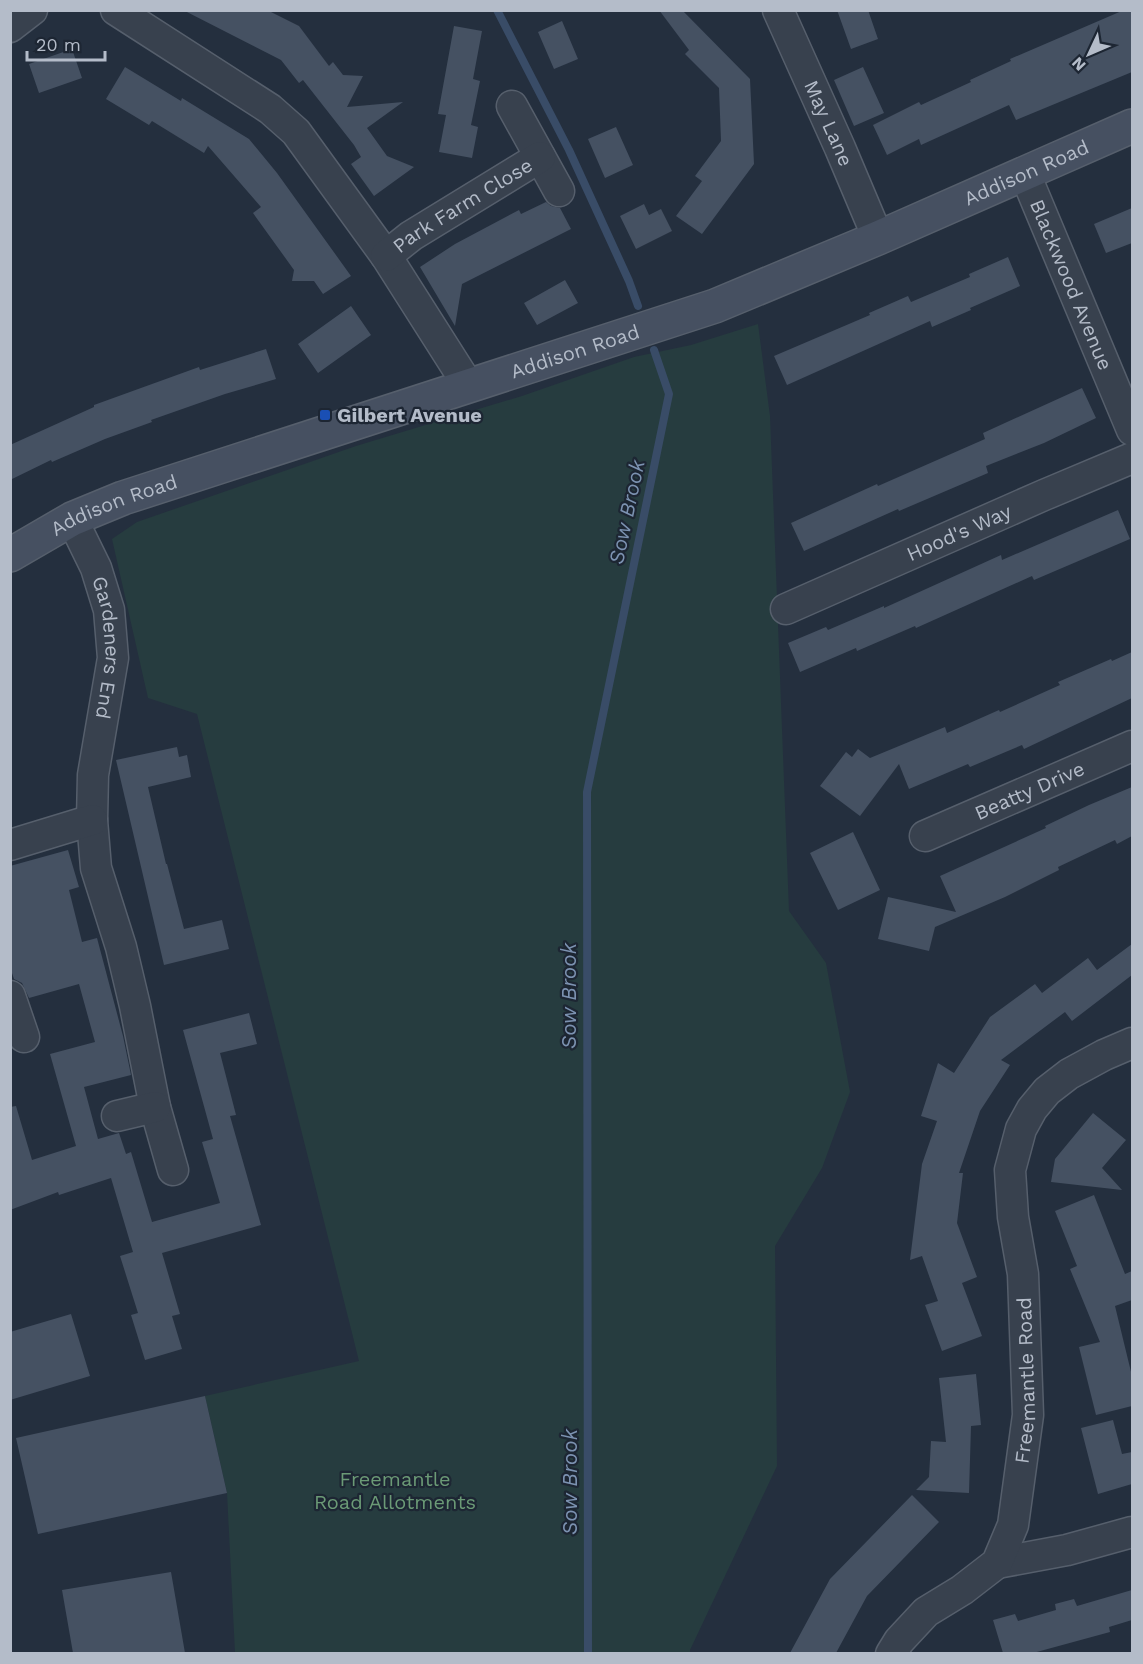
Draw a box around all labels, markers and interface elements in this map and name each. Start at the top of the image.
scale bar [27,24,105,62]
north arrow [1059,24,1119,84]
text: 20 m [36,34,81,55]
text: N [1068,53,1090,75]
street label: May Lane [799,76,858,170]
street label: Addison Road [960,135,1093,211]
street label: Park Farm Close [388,153,537,258]
street label: Blackwood Avenue [1025,196,1118,374]
street label: Addison Road [508,319,642,384]
place label: Gilbert Avenue [337,403,482,427]
marker: Gilbert Avenue [318,408,332,422]
water label: Sow Brook [603,457,650,566]
street label: Addison Road [46,469,180,541]
street label: Hood's Way [903,499,1016,566]
street label: Gardeners End [87,573,125,721]
street label: Beatty Drive [971,756,1088,825]
water label: Sow Brook [556,942,581,1049]
street label: Freemantle Road [1010,1297,1040,1465]
water label: Sow Brook [557,1428,582,1535]
park label: Freemantle Road Allotments [314,1467,476,1514]

